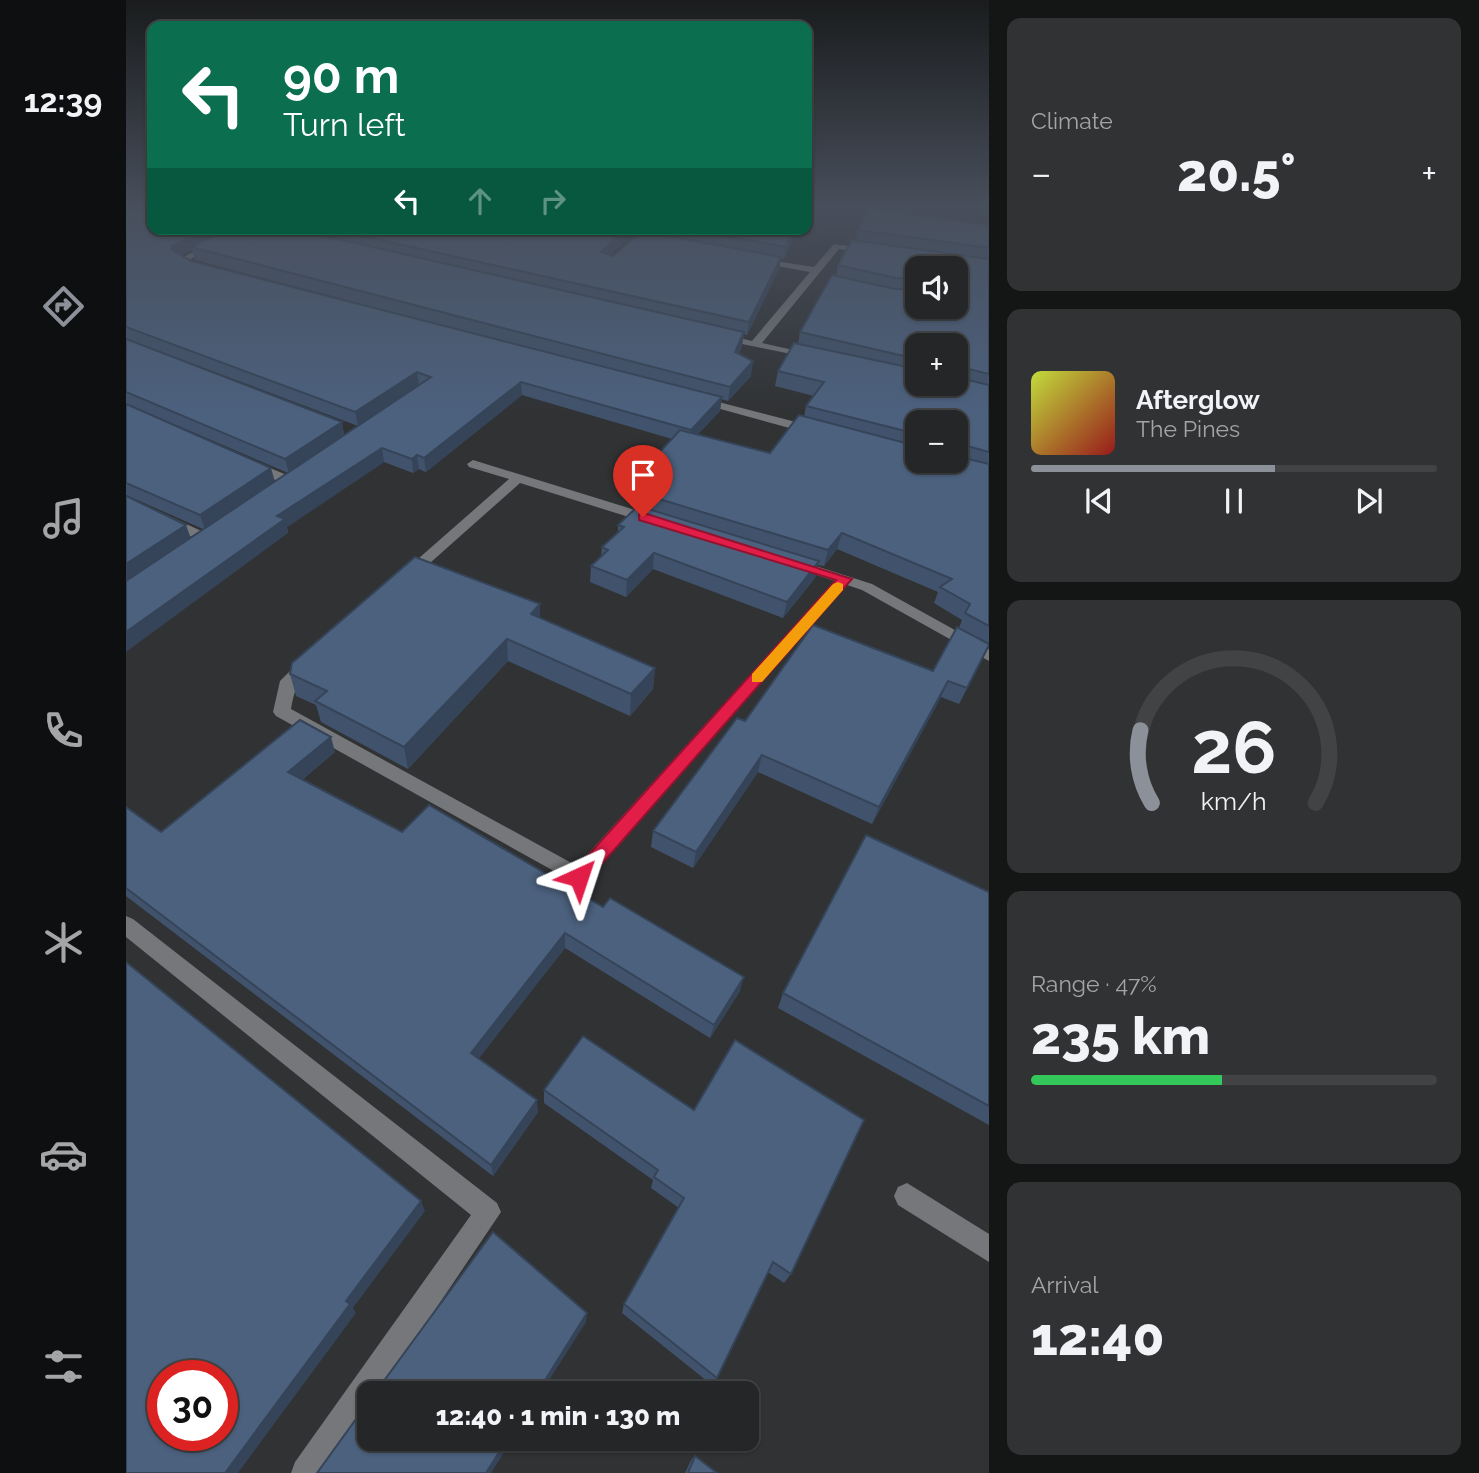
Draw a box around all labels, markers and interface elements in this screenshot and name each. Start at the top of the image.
text: 90 m [283,47,399,104]
icon: left [168,49,259,140]
text: 12:39 [24,82,102,119]
text: Turn left [283,106,405,143]
text: Climate [1031,107,1113,134]
text: 20.5° [1177,142,1296,203]
text: − [1031,151,1051,196]
text: + [1421,151,1437,196]
icon: left [388,182,426,220]
icon: ahead [461,182,499,220]
icon: right [534,182,572,220]
map controls [905,256,968,473]
button: sound [905,256,968,319]
icon: directions [39,282,88,331]
button: + [905,333,968,396]
text: Afterglow [1136,385,1260,415]
button: − [905,410,968,473]
text: The Pines [1136,415,1240,442]
pin [613,445,673,517]
icon: arrive [624,456,662,494]
icon: previous [1080,482,1118,520]
icon: pause [1215,482,1253,520]
icon: next [1350,482,1388,520]
icon: music [39,494,88,543]
text: 26 [1191,705,1277,790]
icon: phone [39,706,88,755]
text: km/h [1201,785,1267,815]
position arrow [542,840,616,914]
icon: climate [39,918,88,967]
text: Range · 47% [1031,970,1157,997]
text: 235 km [1031,1005,1210,1066]
icon: car [39,1130,88,1179]
text: Arrival [1031,1271,1098,1298]
text: 12:40 [1031,1306,1164,1367]
icon: filters [39,1342,88,1391]
speed limit sign: 30 [147,1360,238,1451]
text: 12:40 · 1 min · 130 m [436,1401,680,1431]

